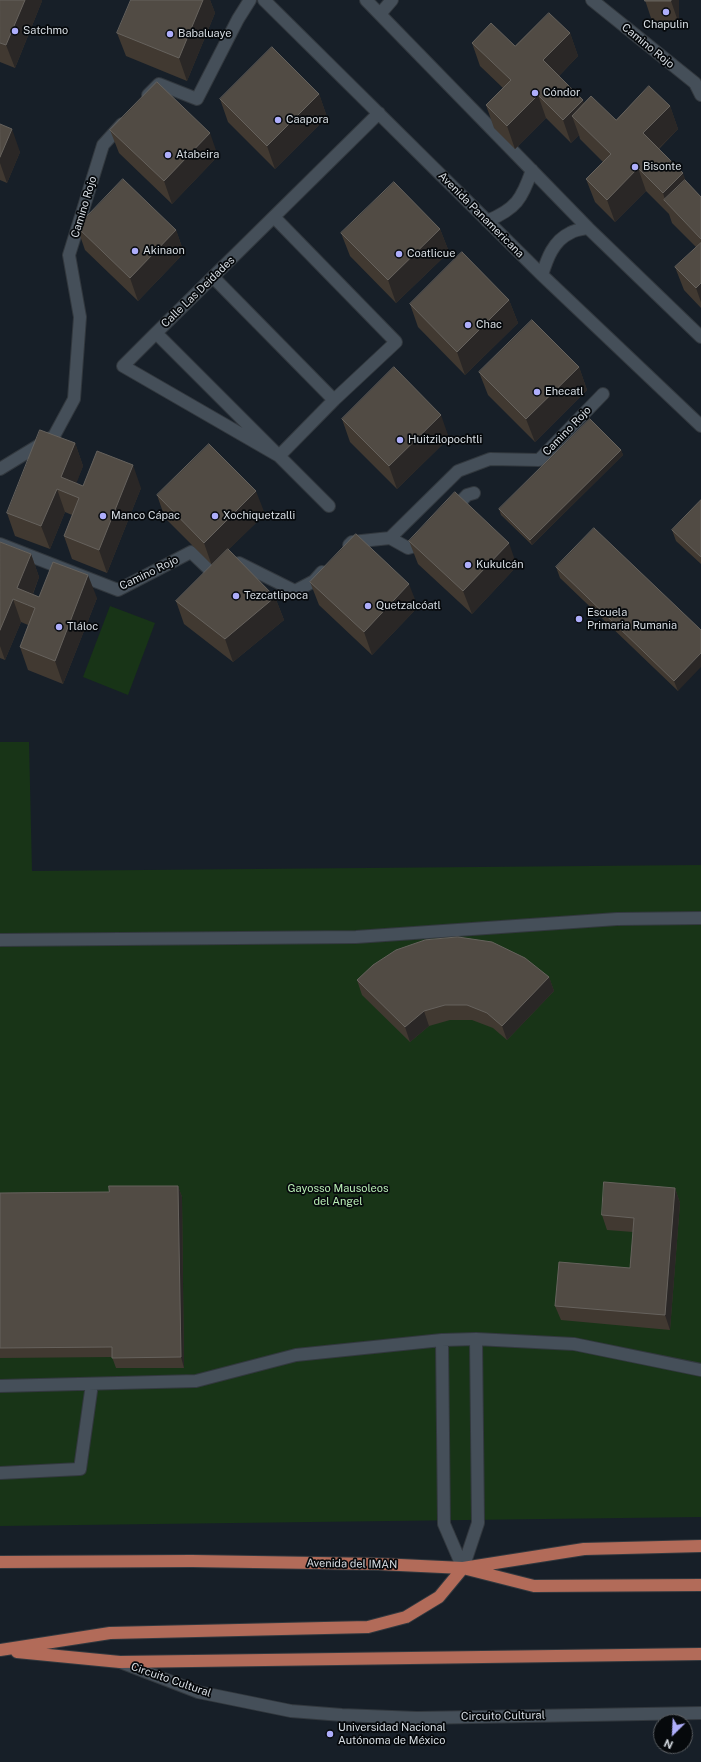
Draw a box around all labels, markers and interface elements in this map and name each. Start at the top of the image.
marker: Chapulin [661,7,671,17]
place label: Chapulin [643,18,689,32]
street label: Camino Rojo [619,21,677,71]
place label: Satchmo [23,24,68,38]
marker: Satchmo [10,26,20,36]
place label: Babaluaye [178,27,231,41]
marker: Babaluaye [165,29,175,39]
place label: Cóndor [543,86,580,100]
marker: Cóndor [530,88,540,98]
place label: Caapora [286,113,329,127]
marker: Caapora [273,115,283,125]
place label: Atabeira [176,148,219,162]
marker: Atabeira [163,150,173,160]
place label: Bisonte [643,160,681,174]
marker: Bisonte [630,162,640,172]
street label: Avenida Panamericana [435,169,527,261]
street label: Camino Rojo [68,175,100,239]
place label: Akinaon [143,244,185,258]
marker: Akinaon [130,246,140,256]
place label: Coatlicue [407,247,455,261]
marker: Coatlicue [394,249,404,259]
street label: Calle Las Deidades [159,254,237,330]
place label: Chac [476,318,502,332]
marker: Chac [463,320,473,330]
place label: Ehecatl [545,385,584,399]
marker: Ehecatl [532,387,542,397]
street label: Camino Rojo [540,403,594,459]
place label: Huitzilopochtli [408,433,482,447]
marker: Huitzilopochtli [395,435,405,445]
place label: Manco Cápac [111,509,180,523]
place label: Xochiquetzalli [223,509,295,523]
marker: Manco Cápac [98,511,108,521]
marker: Xochiquetzalli [210,511,220,521]
street label: Camino Rojo [117,553,181,593]
place label: Kukulcán [476,558,524,572]
marker: Kukulcán [463,560,473,570]
place label: Tezcatlipoca [244,589,308,603]
marker: Tezcatlipoca [231,591,241,601]
place label: Quetzalcóatl [376,599,441,613]
marker: Quetzalcóatl [363,601,373,611]
place label: Escuela Primaria Rumania [587,606,677,632]
marker: Escuela Primaria Rumania [574,614,584,624]
place label: Tláloc [67,620,98,634]
marker: Tláloc [54,622,64,632]
park label: Gayosso Mausoleos del Angel [288,1182,388,1208]
street label: Avenida del IMAN [306,1557,398,1571]
street label: Circuito Cultural [129,1660,213,1700]
street label: Circuito Cultural [461,1709,545,1723]
north arrow [653,1714,693,1754]
place label: Universidad Nacional Autónoma de México [338,1721,446,1747]
marker: Universidad Nacional Autónoma de México [325,1729,335,1739]
text: N [662,1737,675,1751]

